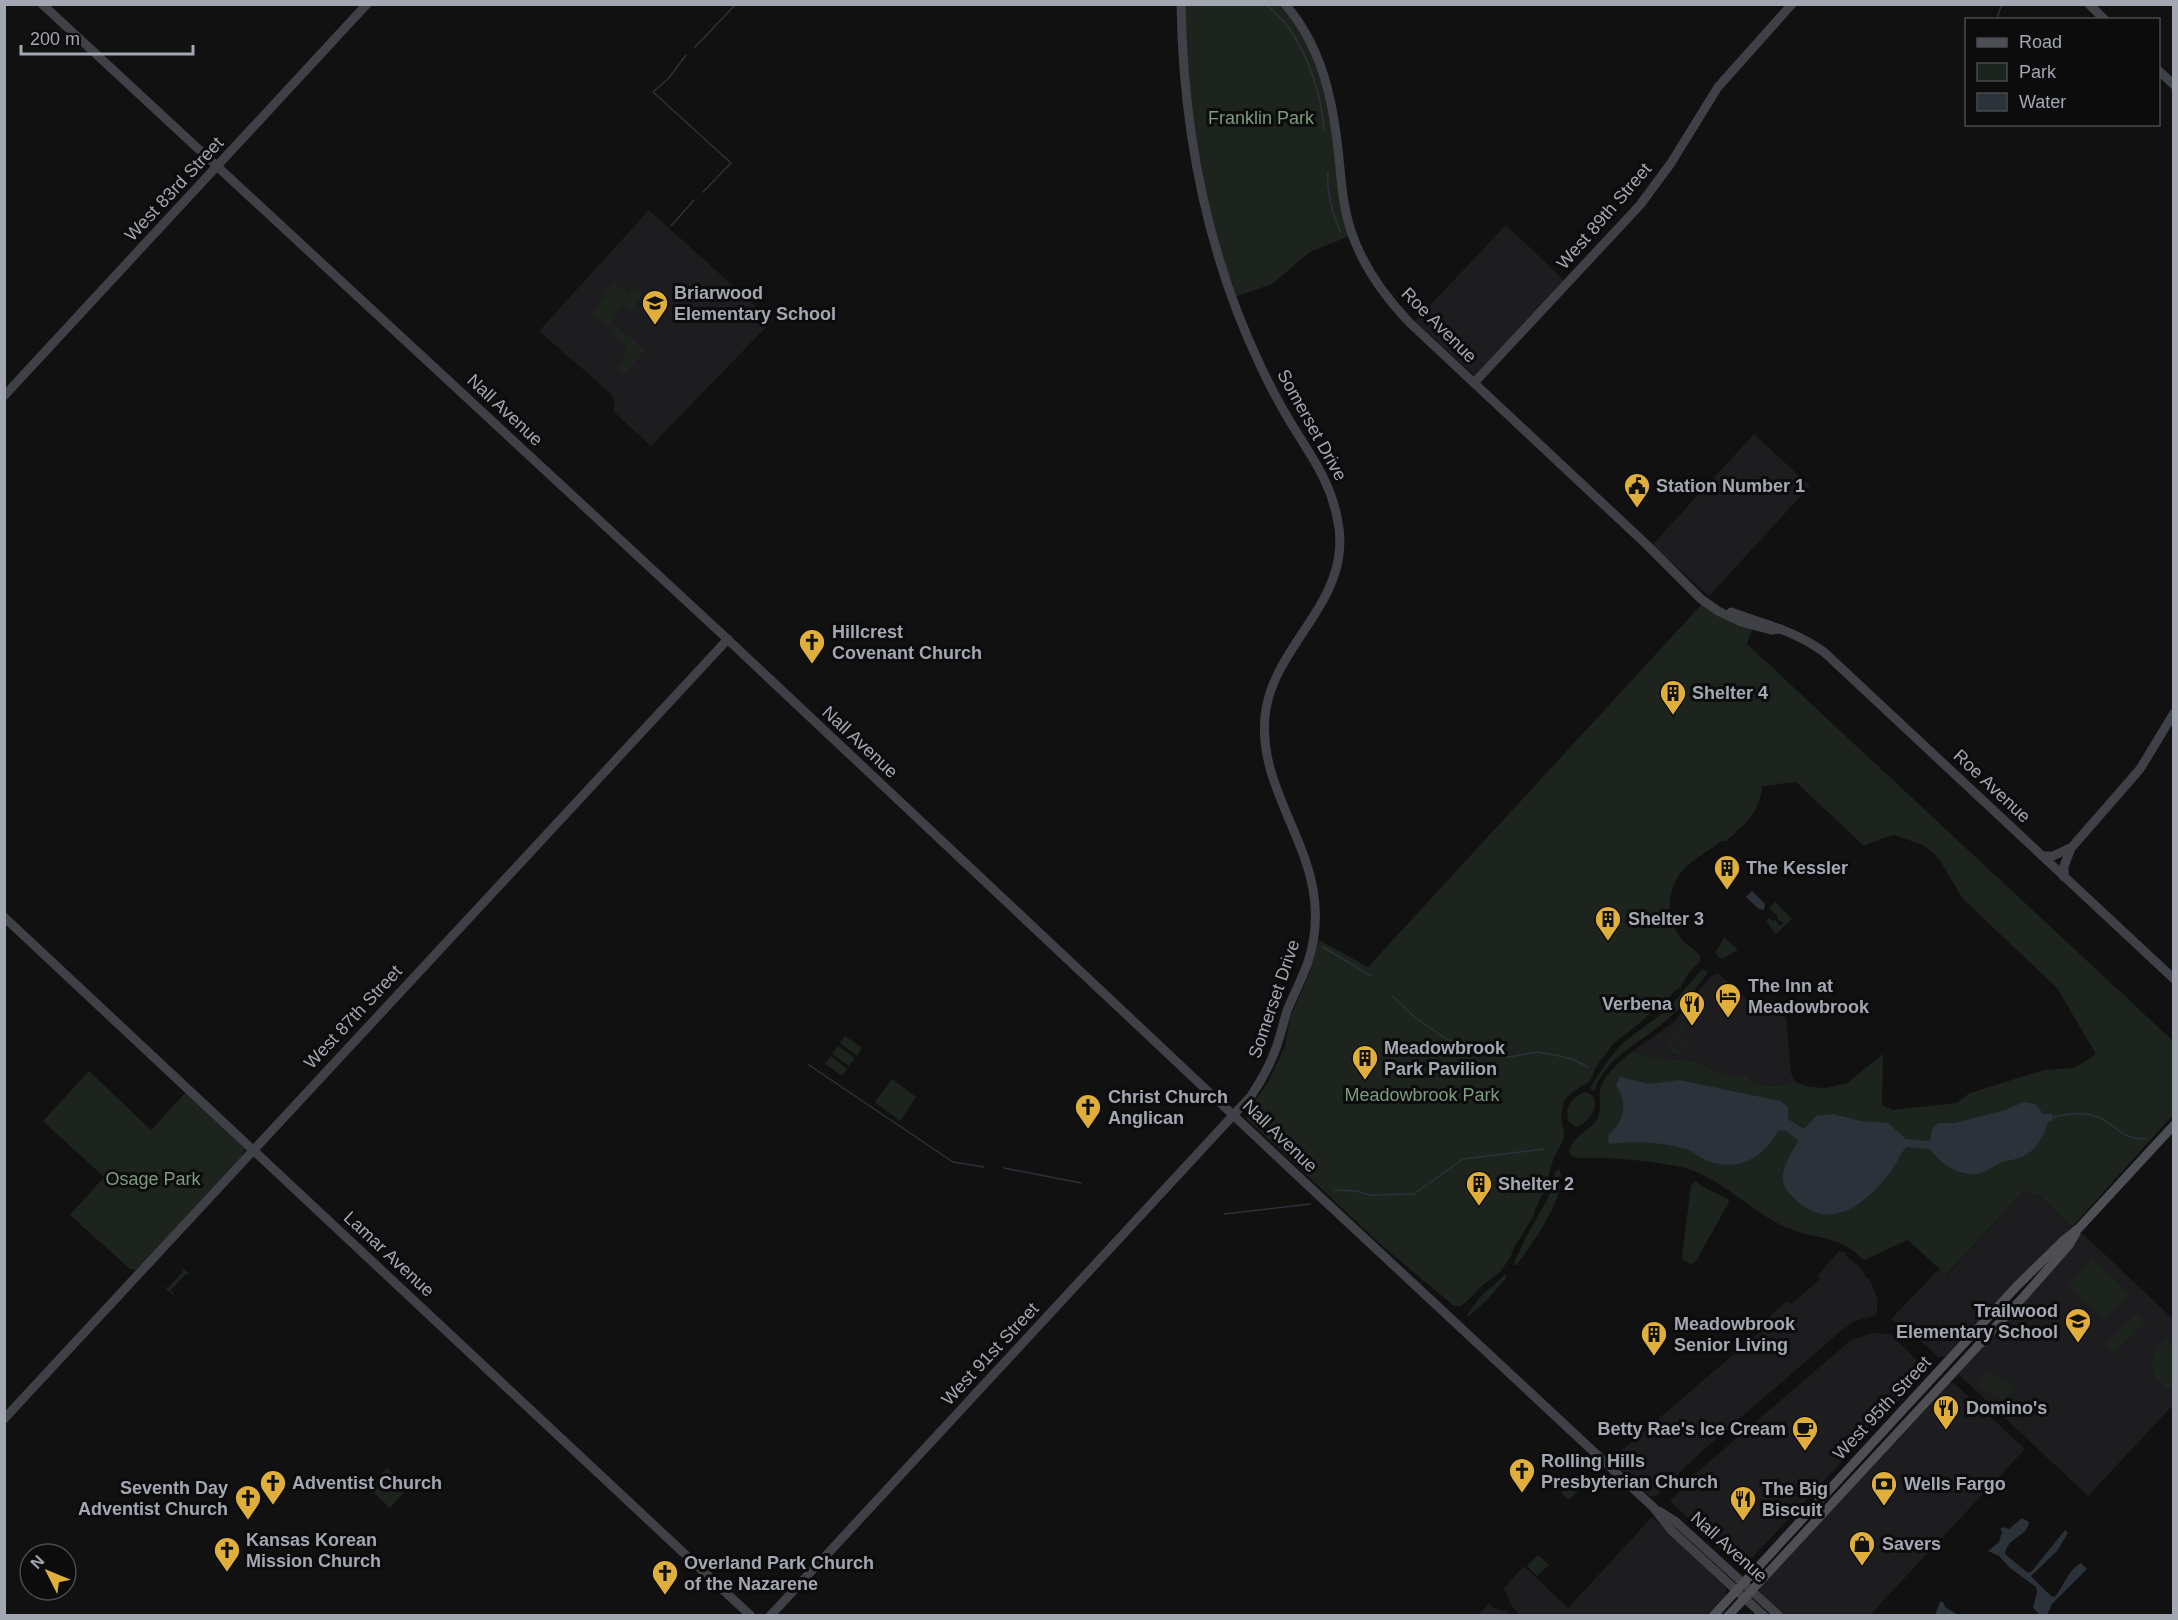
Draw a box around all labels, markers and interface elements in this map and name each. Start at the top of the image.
scale bar [21,18,194,56]
legend [1965,18,2160,126]
text: 200 m [30,29,80,49]
text: Road [2019,32,2062,52]
text: Park [2019,62,2057,82]
text: Water [2019,92,2066,112]
park label: Franklin Park [1208,108,1315,128]
street label: West 83rd Street [121,133,227,245]
street label: West 89th Street [1553,159,1655,273]
place label: Briarwood Elementary School [674,283,836,324]
street label: Roe Avenue [1397,283,1481,367]
school or university icon: Briarwood Elementary School [640,288,670,326]
street label: Somerset Drive [1273,366,1351,484]
street label: Nall Avenue [463,370,547,450]
public building icon: Station Number 1 [1622,471,1652,509]
place label: Station Number 1 [1656,476,1805,496]
place label: Hillcrest Covenant Church [832,622,982,663]
church icon: Hillcrest Covenant Church [797,627,827,665]
building icon: Shelter 4 [1658,678,1688,716]
place label: Shelter 4 [1692,683,1768,703]
street label: Nall Avenue [818,702,902,782]
street label: Roe Avenue [1949,745,2035,827]
building icon: The Kessler [1712,853,1742,891]
place label: The Kessler [1746,858,1848,878]
building icon: Shelter 3 [1593,904,1623,942]
place label: Shelter 3 [1628,909,1704,929]
street label: Somerset Drive [1244,937,1304,1061]
street label: West 87th Street [300,961,406,1073]
place label: The Inn at Meadowbrook [1748,976,1870,1017]
hotel icon: The Inn at Meadowbrook [1713,981,1743,1019]
restaurant icon: Verbena [1677,989,1707,1027]
place label: Verbena [1602,994,1673,1014]
place label: Meadowbrook Park Pavilion [1384,1038,1506,1079]
building icon: Meadowbrook Park Pavilion [1350,1043,1380,1081]
park label: Meadowbrook Park [1344,1085,1501,1105]
place label: Christ Church Anglican [1108,1087,1228,1128]
church icon: Christ Church Anglican [1073,1092,1103,1130]
street label: Nall Avenue [1239,1096,1321,1176]
park label: Osage Park [105,1169,202,1189]
building icon: Shelter 2 [1464,1169,1494,1207]
place label: Shelter 2 [1498,1174,1574,1194]
street label: Lamar Avenue [340,1207,438,1301]
street label: West 91st Street [937,1299,1043,1409]
place label: Trailwood Elementary School [1896,1301,2058,1342]
school or university icon: Trailwood Elementary School [2063,1306,2093,1344]
place label: Meadowbrook Senior Living [1674,1314,1796,1355]
building icon: Meadowbrook Senior Living [1639,1319,1669,1357]
street label: West 95th Street [1829,1352,1935,1464]
restaurant icon: Domino's [1931,1393,1961,1431]
place label: Domino's [1966,1398,2047,1418]
cafe icon: Betty Rae's Ice Cream [1790,1414,1820,1452]
place label: Betty Rae's Ice Cream [1598,1419,1786,1439]
place label: Rolling Hills Presbyterian Church [1541,1451,1718,1492]
church icon: Rolling Hills Presbyterian Church [1507,1456,1537,1494]
church icon: Adventist Church [258,1468,288,1506]
bank icon: Wells Fargo [1869,1469,1899,1507]
place label: Adventist Church [292,1473,442,1493]
place label: Wells Fargo [1904,1474,2006,1494]
place label: Seventh Day Adventist Church [78,1478,228,1519]
place label: The Big Biscuit [1762,1479,1828,1520]
church icon: Seventh Day Adventist Church [233,1483,263,1521]
restaurant icon: The Big Biscuit [1728,1484,1758,1522]
street label: Nall Avenue [1687,1508,1771,1586]
shop icon: Savers [1847,1529,1877,1567]
place label: Kansas Korean Mission Church [246,1530,381,1571]
place label: Savers [1882,1534,1941,1554]
church icon: Kansas Korean Mission Church [212,1535,242,1573]
north arrow [18,1542,78,1602]
text: N [27,1552,48,1572]
place label: Overland Park Church of the Nazarene [684,1553,874,1594]
church icon: Overland Park Church of the Nazarene [650,1558,680,1596]

